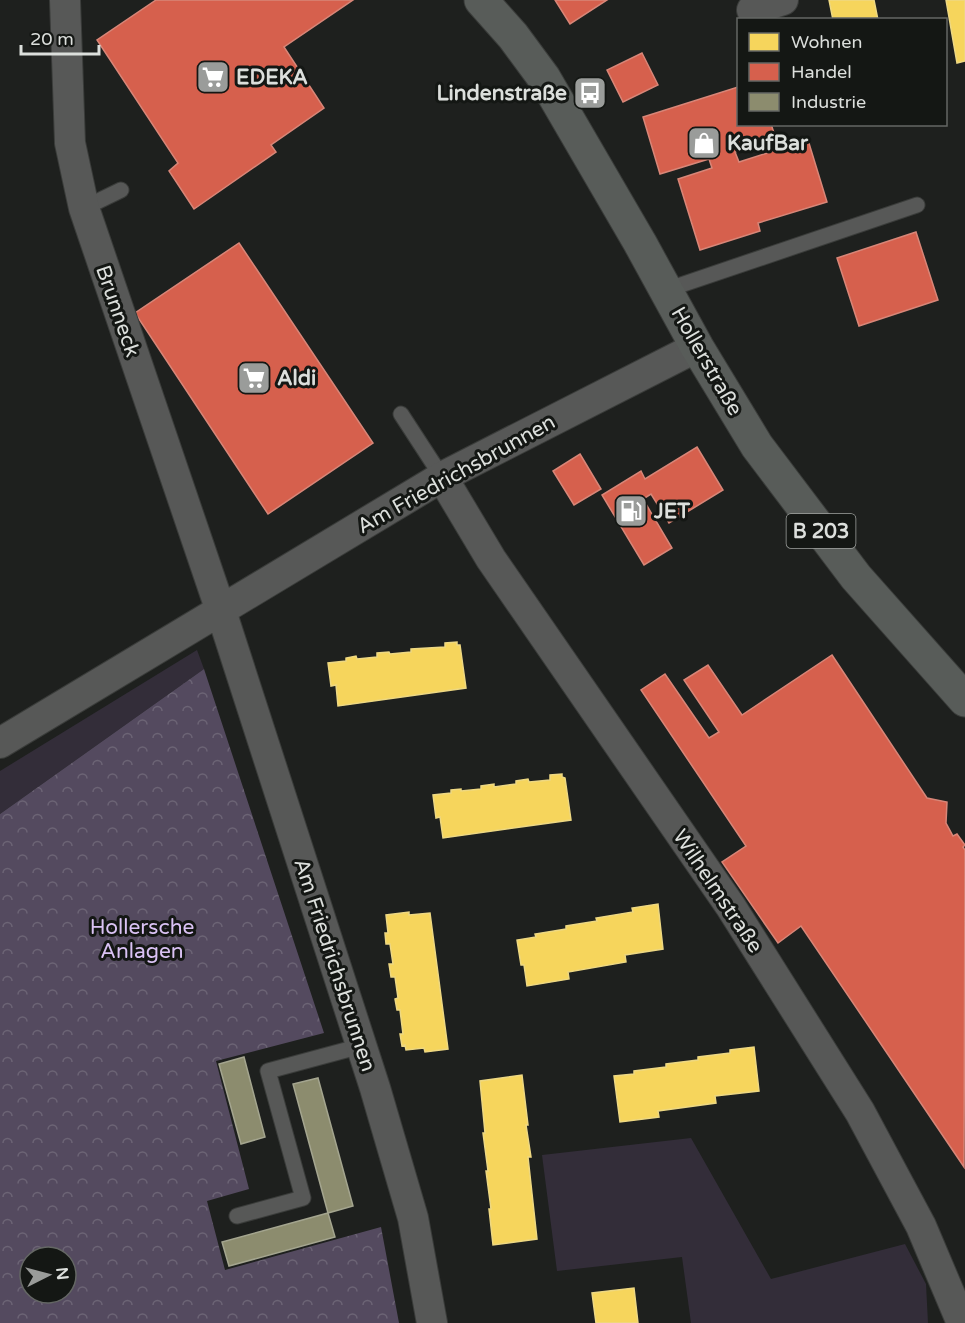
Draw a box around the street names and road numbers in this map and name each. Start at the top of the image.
street label: Brunneck [90,262,145,360]
street label: Hollerstraße [665,303,748,420]
street label: Am Friedrichsbrunnen [353,410,560,539]
road number: B 203 [786,514,856,548]
street label: Wilhelmstraße [667,825,768,958]
street label: Am Friedrichsbrunnen [288,855,381,1075]

